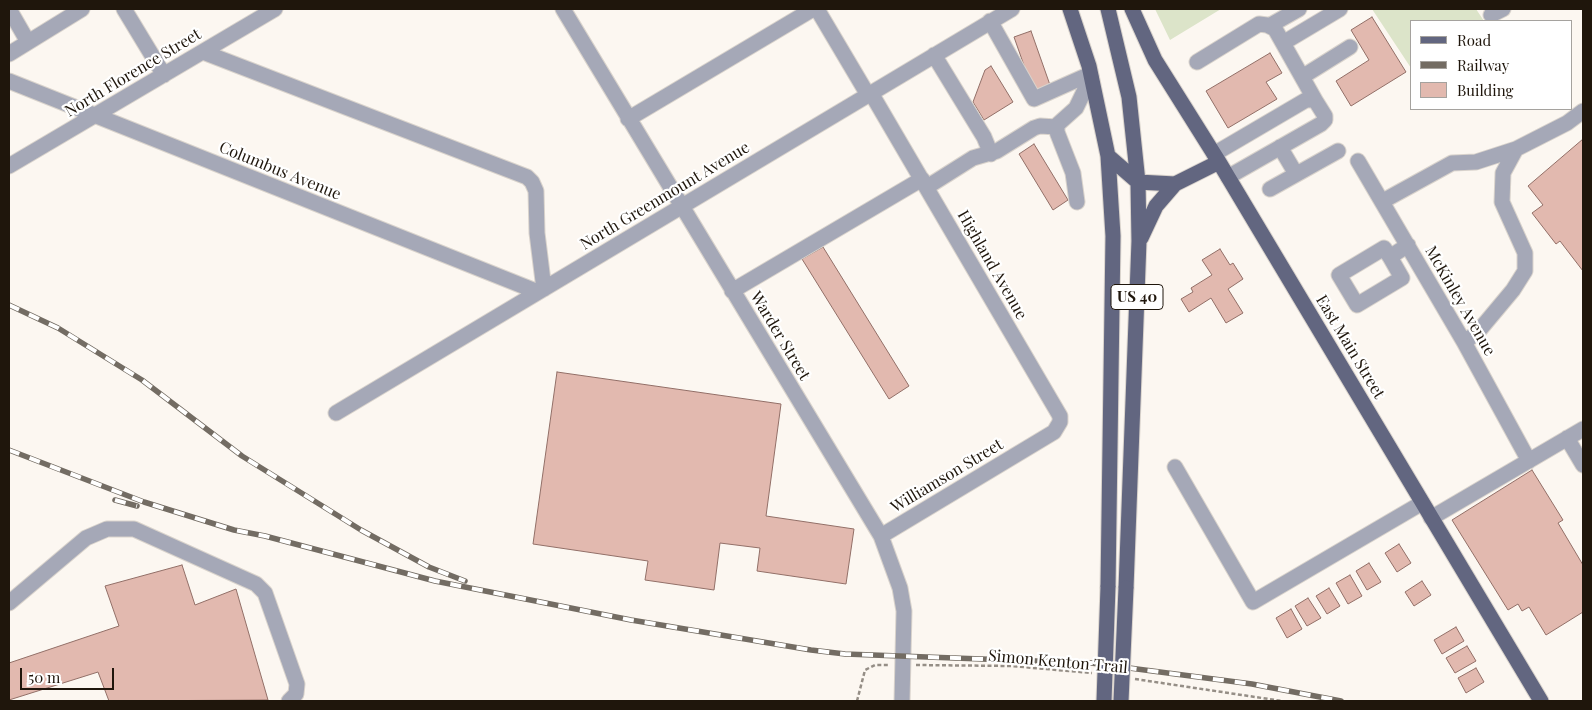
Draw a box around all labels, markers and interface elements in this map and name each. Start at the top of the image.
legend [1410,20,1572,110]
street label: North Florence Street [61,25,205,121]
text: Road [1457,30,1491,50]
text: Railway [1457,55,1509,75]
text: Building [1457,80,1513,100]
street label: Columbus Avenue [216,138,344,204]
street label: North Greenmount Avenue [577,138,753,254]
street label: Highland Avenue [953,207,1031,323]
street label: McKinley Avenue [1421,243,1499,359]
road number: US 40 [1111,284,1163,310]
street label: Warder Street [746,288,814,384]
street label: East Main Street [1312,292,1388,402]
street label: Williamson Street [888,435,1006,517]
street label: Simon Kenton Trail [987,646,1129,678]
scale bar [22,658,116,690]
text: 50 m [28,667,60,687]

